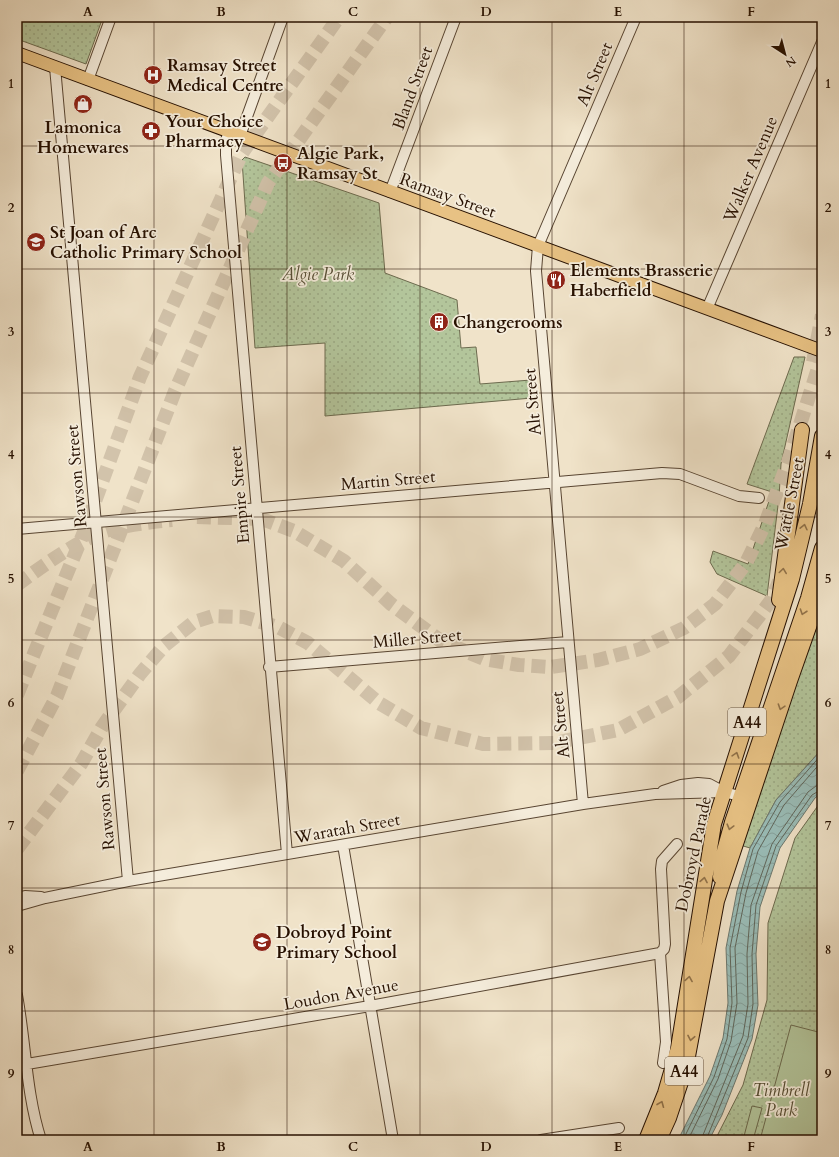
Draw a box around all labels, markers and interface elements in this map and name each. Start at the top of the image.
text: A [83,3,93,21]
text: B [216,3,226,21]
text: C [348,3,358,21]
text: D [480,3,492,21]
text: E [614,3,622,21]
text: F [747,3,755,21]
north arrow [765,34,805,74]
street label: Alt Street [571,38,618,110]
street label: Bland Street [387,43,438,133]
text: N [782,53,799,71]
place label: Ramsay Street Medical Centre [167,54,284,97]
hospital icon: Ramsay Street Medical Centre [142,64,164,86]
text: 1 [8,75,14,93]
text: 1 [825,75,831,93]
shop icon: Lamonica Homewares [72,93,94,115]
place label: Your Choice Pharmacy [165,110,263,153]
street label: Walker Avenue [717,113,783,227]
place label: Lamonica Homewares [37,116,129,159]
pharmacy icon: Your Choice Pharmacy [140,120,162,142]
place label: Algie Park, Ramsay St [297,142,384,185]
bus stop icon: Algie Park, Ramsay St [272,152,294,174]
street label: Ramsay Street [396,167,500,224]
text: 2 [8,199,15,217]
text: 2 [825,199,832,217]
place label: St Joan of Arc Catholic Primary School [50,221,242,264]
school or university icon: St Joan of Arc Catholic Primary School [25,231,47,253]
place label: Elements Brasserie Haberfield [570,259,713,302]
park label: Algie Park [281,263,355,286]
restaurant icon: Elements Brasserie Haberfield [545,269,567,291]
building icon: Changerooms [428,311,450,333]
place label: Changerooms [453,311,563,334]
text: 3 [8,323,15,341]
text: 3 [825,323,832,341]
street label: Alt Street [518,367,547,436]
street label: Rawson Street [61,423,92,528]
street label: Empire Street [224,444,255,545]
text: 4 [8,446,15,464]
text: 4 [825,446,832,464]
street label: Wattle Street [769,455,810,554]
street label: Martin Street [340,465,437,496]
one-way arrow [800,524,808,531]
one-way arrow [778,568,787,574]
text: 5 [8,570,14,588]
text: 5 [825,570,831,588]
one-way arrow [799,608,808,615]
street label: Miller Street [372,623,463,654]
street label: Alt Street [545,690,575,760]
text: 6 [8,694,15,712]
text: 6 [825,694,832,712]
one-way arrow [777,703,786,710]
road number: A44 [728,708,766,736]
street label: Rawson Street [89,746,120,851]
one-way arrow [731,752,740,759]
street label: Dobroyd Parade [670,794,717,914]
street label: Waratah Street [291,808,402,849]
text: 7 [8,817,15,835]
text: 7 [825,817,832,835]
one-way arrow [726,823,735,830]
one-way arrow [699,877,708,883]
place label: Dobroyd Point Primary School [276,921,397,964]
school or university icon: Dobroyd Point Primary School [251,931,273,953]
text: 8 [8,941,14,959]
text: 8 [825,941,831,959]
street label: Loudon Avenue [282,973,400,1016]
one-way arrow [684,976,693,983]
one-way arrow [688,1035,696,1041]
road number: A44 [665,1057,703,1085]
text: 9 [8,1065,15,1083]
text: 9 [825,1065,832,1083]
park label: Timbrell Park [753,1079,810,1122]
one-way arrow [656,1100,664,1107]
text: A [83,1138,93,1156]
text: B [216,1138,226,1156]
text: C [348,1138,358,1156]
text: D [480,1138,492,1156]
text: E [614,1138,622,1156]
text: F [747,1138,755,1156]

